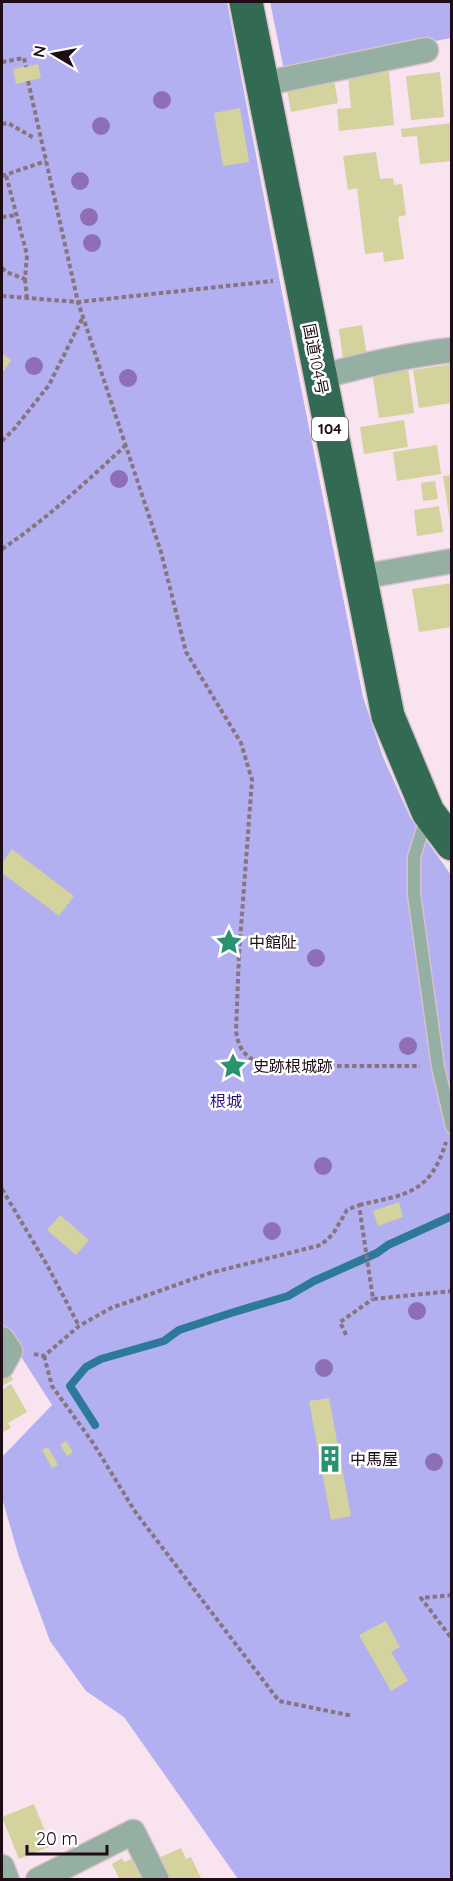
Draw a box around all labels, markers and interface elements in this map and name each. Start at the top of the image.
north arrow [24,24,84,84]
text: N [28,44,50,59]
street label: 国道104号 [299,322,333,396]
road number: 104 [312,417,348,441]
place icon: 中館阯 [214,927,244,957]
place label: 中館阯 [249,932,297,952]
place icon: 史跡根城跡 [218,1051,248,1081]
place label: 史跡根城跡 [253,1056,333,1076]
park label: 根城 [210,1091,242,1111]
building icon: 中馬屋 [315,1444,345,1474]
place label: 中馬屋 [350,1449,398,1469]
scale bar [27,1818,106,1856]
text: 20 m [36,1827,78,1850]

